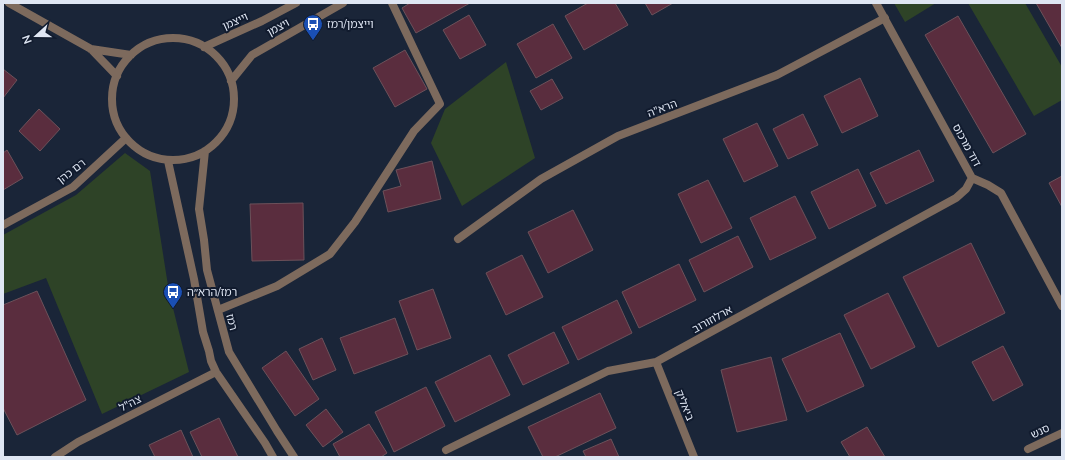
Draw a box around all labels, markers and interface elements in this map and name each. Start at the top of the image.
street label: וייצמן [220,9,250,33]
bus stop icon: וייצמן/רמז [302,13,324,41]
street label: ויצמן [264,15,292,39]
north arrow [16,16,56,56]
place label: וייצמן/רמז [327,17,374,31]
text: N [19,33,35,46]
street label: הרא"ה [645,96,679,120]
street label: דוד מרכוס [950,121,985,169]
street label: רם כהן [54,156,88,186]
bus stop icon: רמז/הרא״ה [162,281,184,309]
place label: רמז/הרא״ה [187,285,237,299]
street label: ארלוזורוב [689,302,735,336]
street label: רמז [223,312,241,332]
street label: ביאליק [672,387,698,423]
street label: צה"ל [117,392,143,414]
street label: סנש [1028,420,1052,442]

